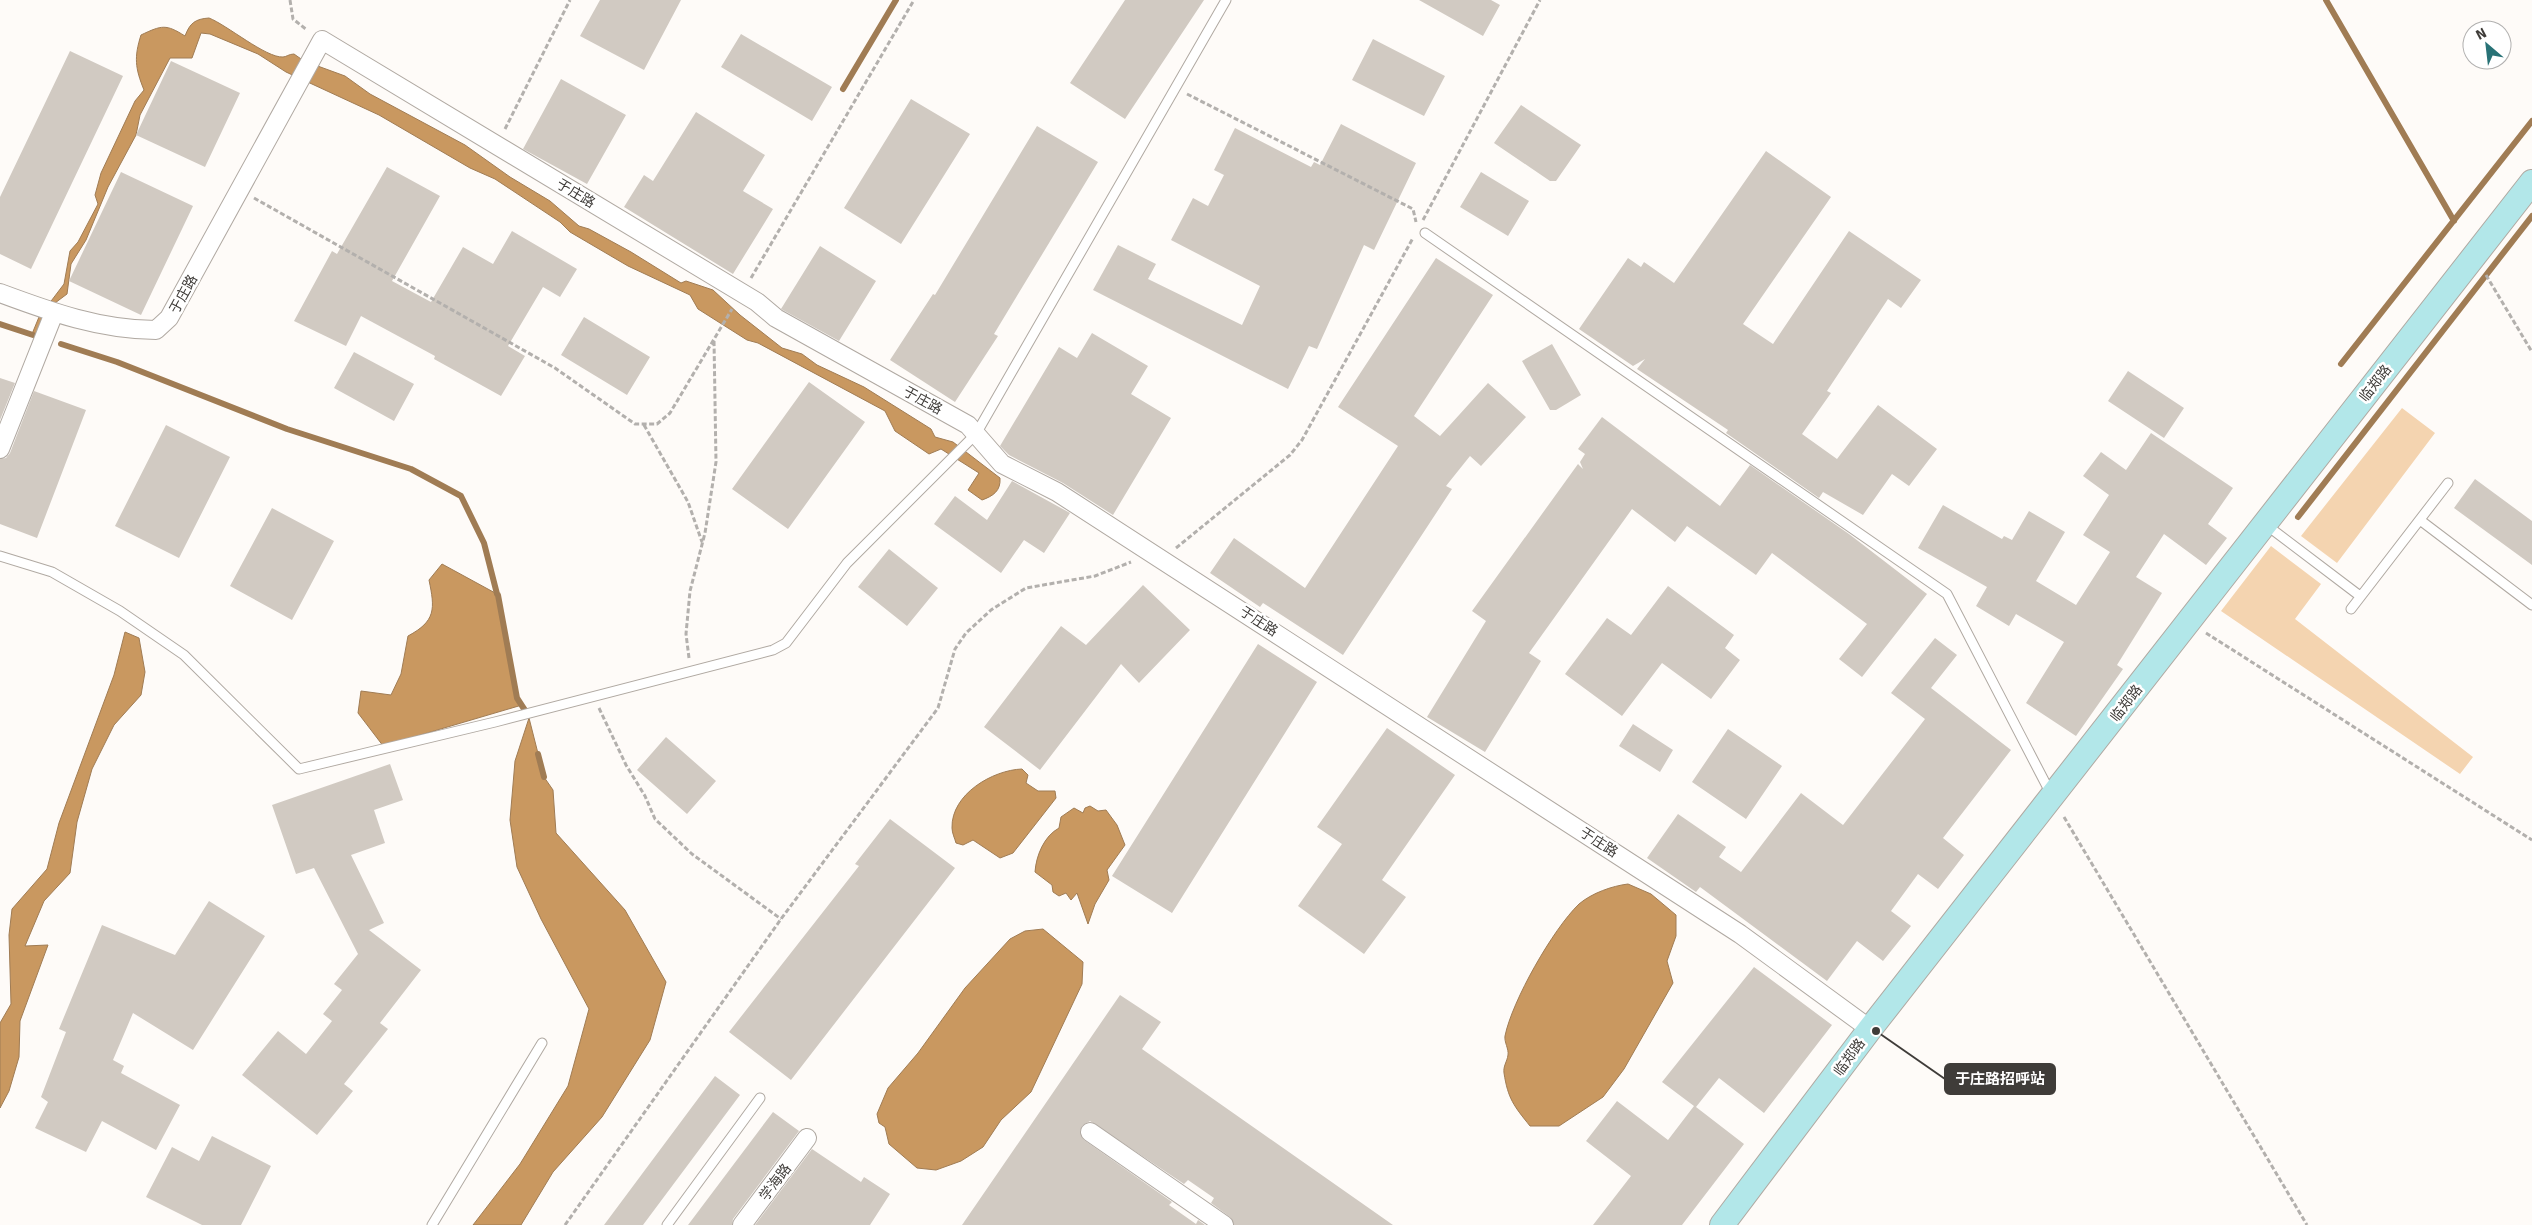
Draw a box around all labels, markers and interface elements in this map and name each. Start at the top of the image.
north arrow [2462,20,2512,70]
text: N [2473,24,2489,44]
street label: 于庄路 [553,175,598,212]
street label: 于庄路 [166,272,201,317]
street label: 临郑路 [2356,362,2395,405]
street label: 于庄路 [900,383,945,418]
street label: 于庄路 [1236,603,1281,640]
street label: 临郑路 [2107,682,2146,725]
street label: 于庄路 [1576,824,1621,861]
street label: 临郑路 [1830,1035,1869,1079]
callout: 于庄路招呼站 [1945,1064,2055,1094]
text: 于庄路招呼站 [1955,1070,2045,1088]
street label: 学海路 [756,1160,795,1204]

